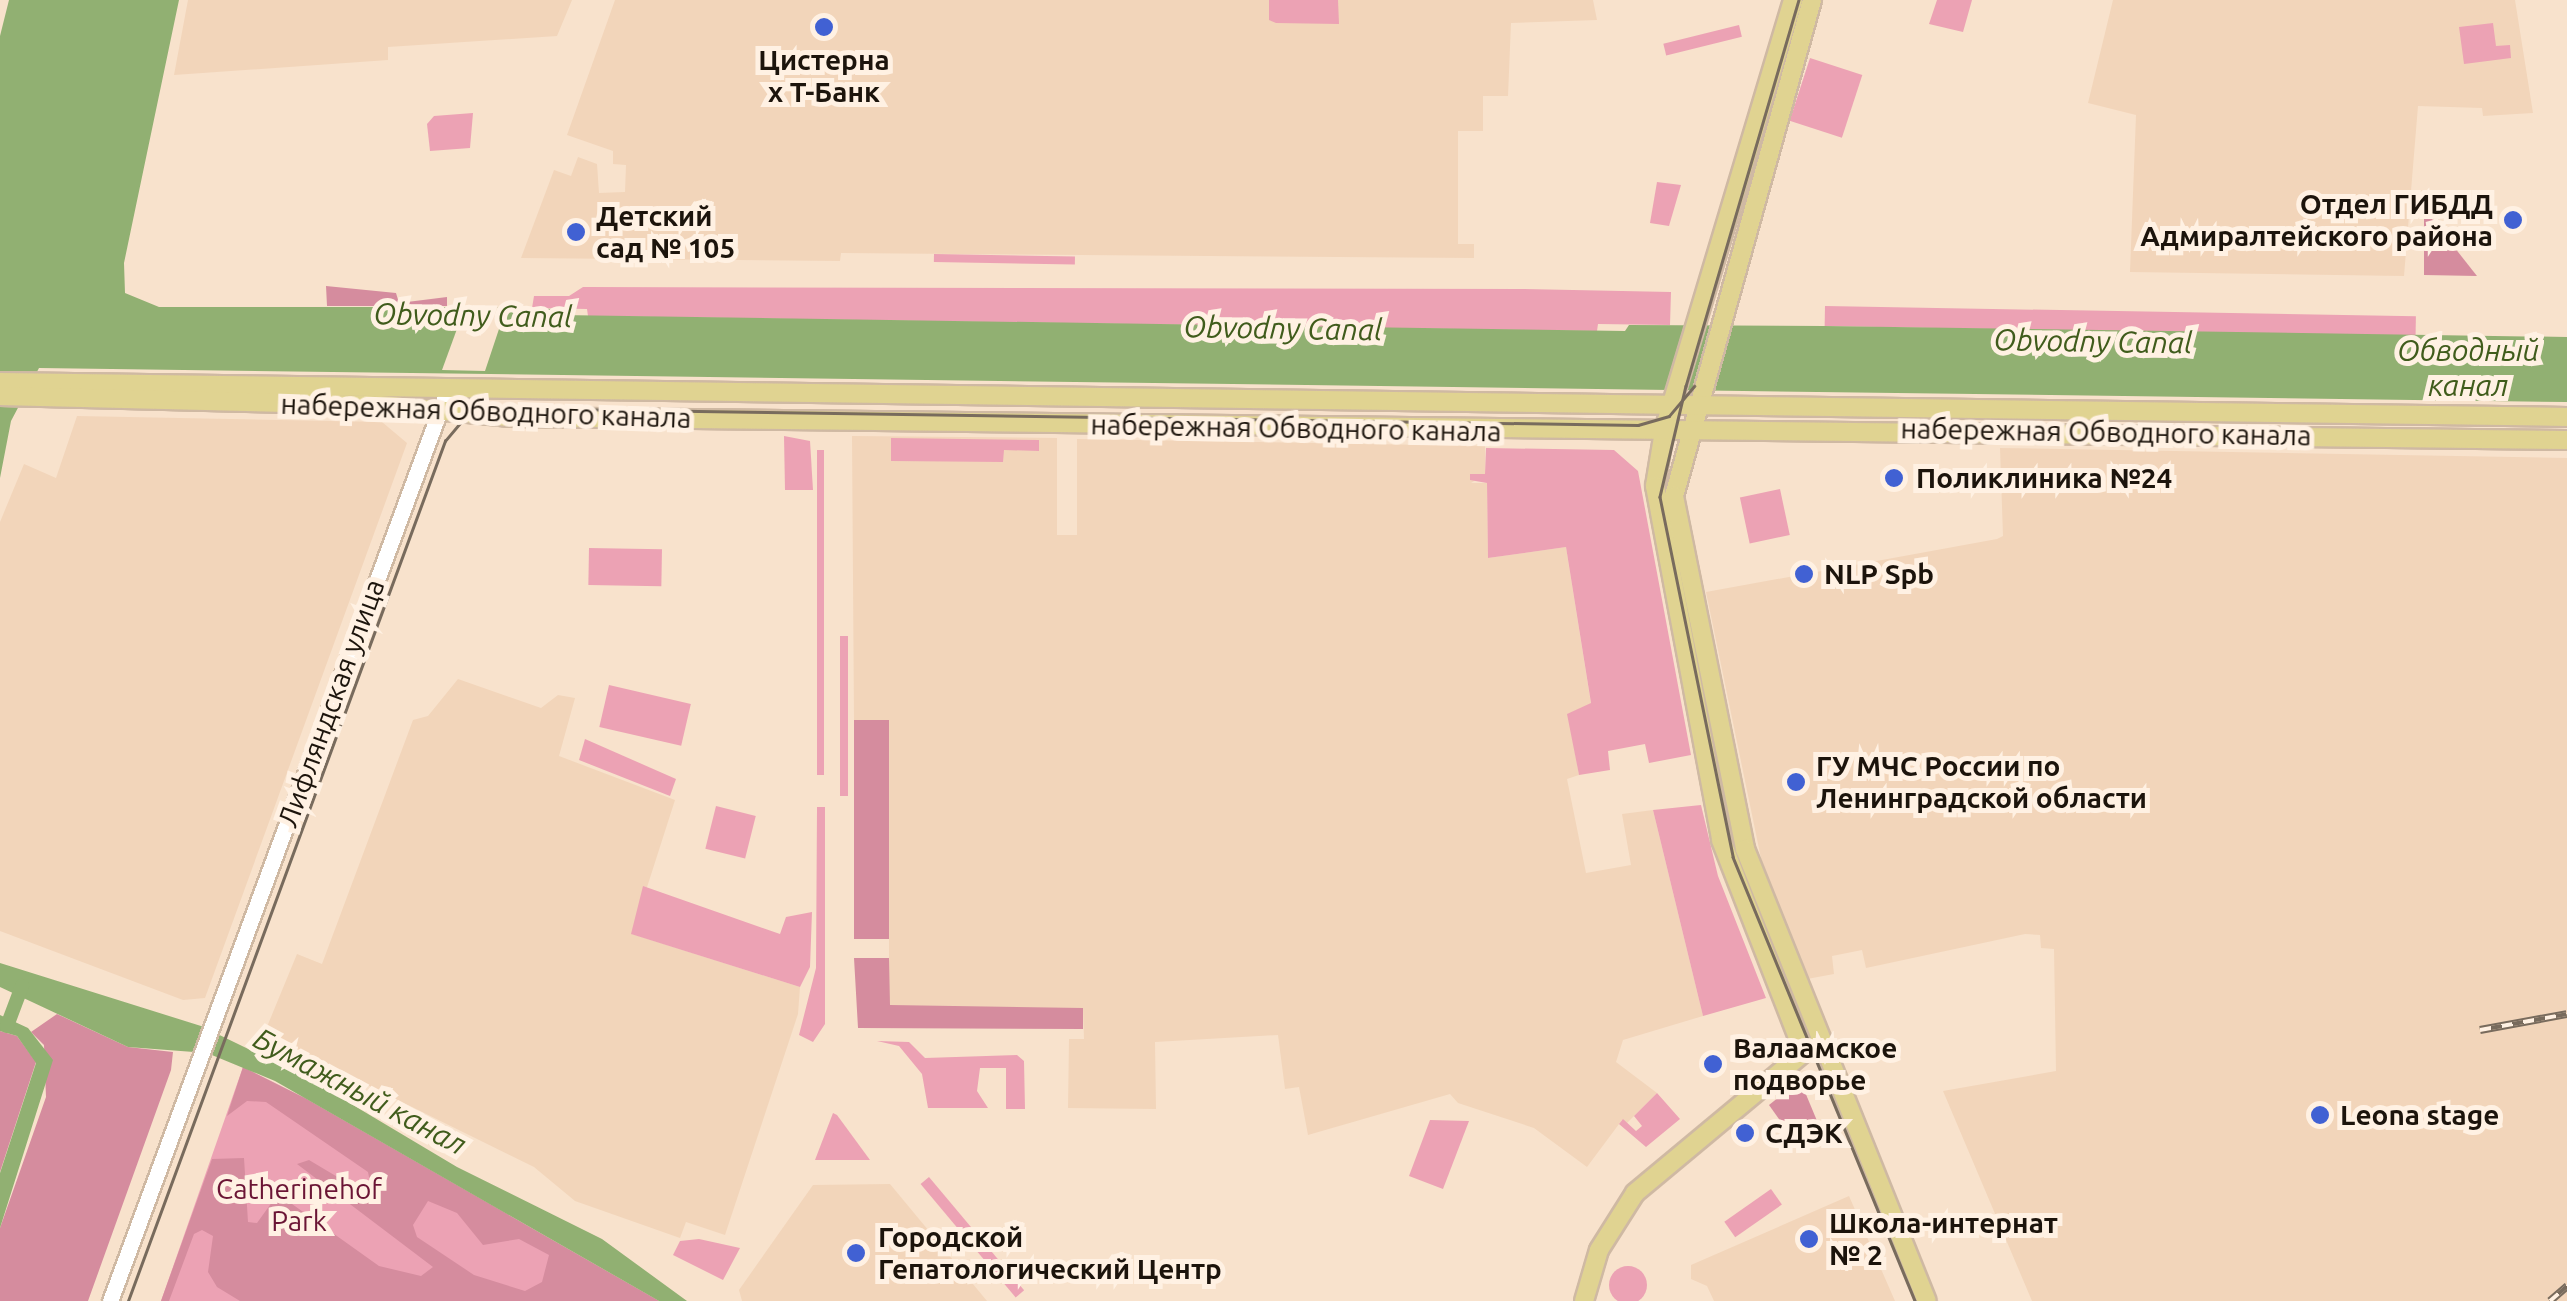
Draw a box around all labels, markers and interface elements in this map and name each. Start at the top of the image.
marker: Цистерна х Т-Банк [813,16,835,38]
place label: Цистерна х Т-Банк [758,43,890,109]
place label: Отдел ГИБДД Адмиралтейского района [2140,187,2493,253]
place label: Детский сад № 105 [596,199,735,265]
marker: Отдел ГИБДД Адмиралтейского района [2502,209,2524,231]
marker: Детский сад № 105 [565,221,587,243]
water label: Obvodny Canal [373,295,573,335]
water label: Obvodny Canal [1183,308,1383,348]
water label: Obvodny Canal [1993,321,2193,361]
water label: Обводный канал [2397,332,2539,402]
street label: набережная Обводного канала [280,387,692,435]
street label: набережная Обводного канала [1090,408,1502,448]
street label: набережная Обводного канала [1900,412,2312,452]
place label: Поликлиника №24 [1916,461,2172,495]
marker: Поликлиника №24 [1881,465,1907,491]
place label: NLP Spb [1824,557,1934,591]
marker: NLP Spb [1793,563,1815,585]
street label: Лифляндская улица [271,574,391,832]
place label: ГУ МЧС России по Ленинградской области [1816,749,2147,815]
marker: ГУ МЧС России по Ленинградской области [1785,771,1807,793]
water label: Бумажный канал [248,1020,472,1162]
place label: Валаамское подворье [1733,1031,1897,1097]
marker: Валаамское подворье [1702,1053,1724,1075]
place label: Leona stage [2340,1098,2499,1132]
marker: Leona stage [2309,1104,2331,1126]
place label: СДЭК [1765,1116,1843,1150]
marker: СДЭК [1734,1122,1756,1144]
park label: Catherinehof Park [216,1172,382,1238]
place label: Школа-интернат № 2 [1829,1206,2058,1272]
place label: Городской Гепатологический Центр [878,1220,1222,1286]
marker: Школа-интернат № 2 [1798,1228,1820,1250]
marker: Городской Гепатологический Центр [843,1240,869,1266]

